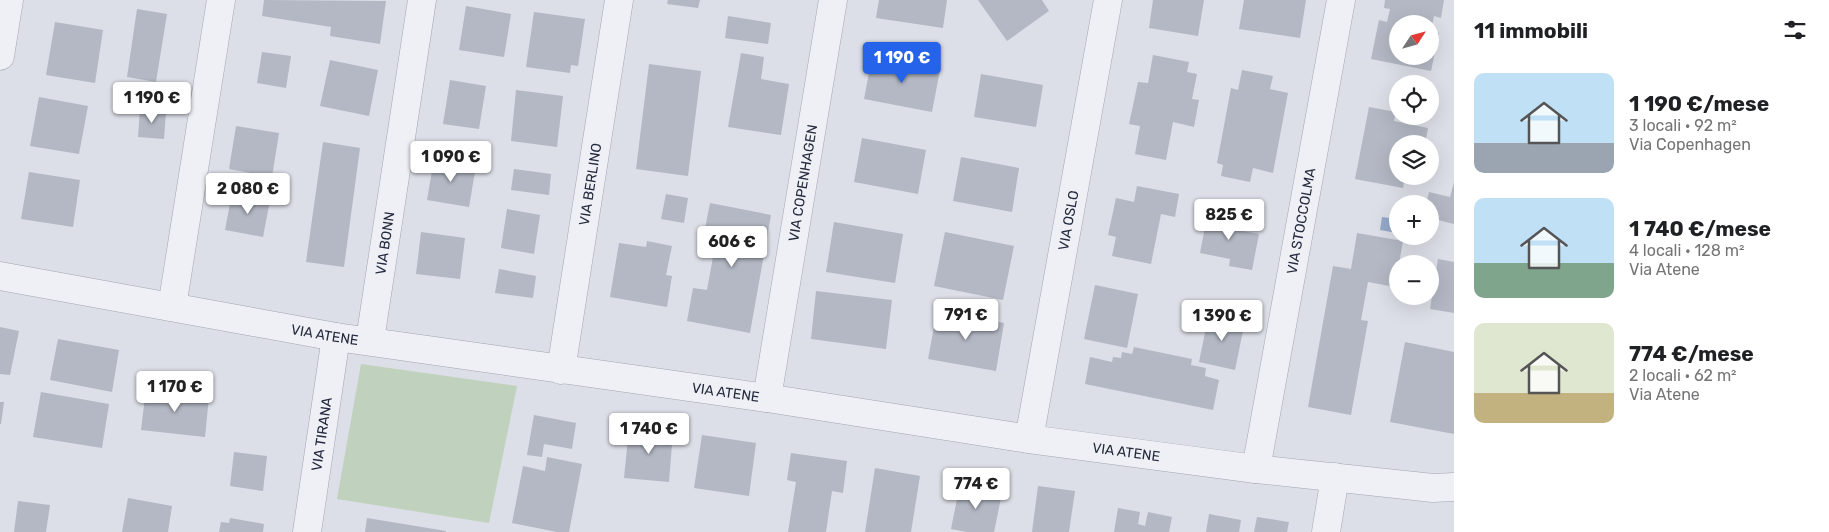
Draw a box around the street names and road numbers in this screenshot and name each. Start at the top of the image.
street label: VIA COPENHAGEN [785,123,821,243]
street label: VIA BERLINO [576,142,605,227]
street label: VIA STOCCOLMA [1283,166,1320,276]
street label: VIA OSLO [1055,189,1083,252]
street label: VIA BONN [372,210,399,276]
street label: VIA ATENE [290,321,360,349]
street label: VIA ATENE [691,379,761,406]
street label: VIA TIRANA [308,395,336,472]
street label: VIA ATENE [1091,439,1161,465]

